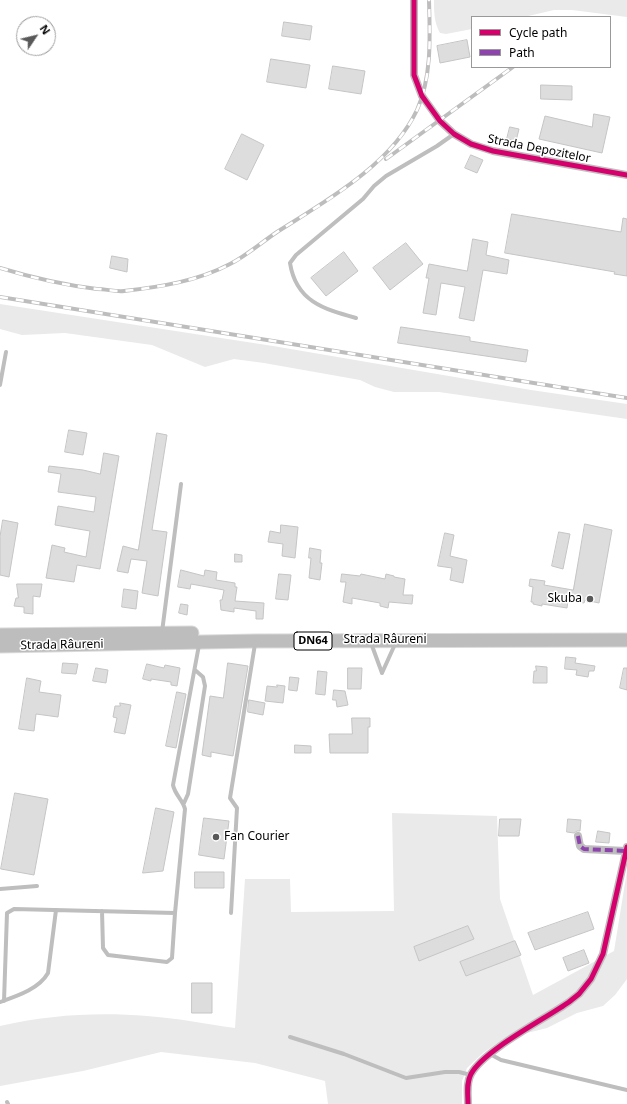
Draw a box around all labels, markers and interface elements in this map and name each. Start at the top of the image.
north arrow [16,16,56,56]
legend [471,16,611,68]
text: N [37,21,54,37]
text: Cycle path [509,24,567,41]
text: Path [509,44,535,61]
street label: Strada Depozitelor [486,132,592,166]
place label: Skuba [547,592,582,606]
marker: Skuba [585,594,595,604]
road number: DN64 [294,632,332,650]
street label: Strada Râureni [343,633,427,647]
street label: Strada Râureni [20,637,104,653]
place label: Fan Courier [224,830,290,844]
marker: Fan Courier [211,832,221,842]

